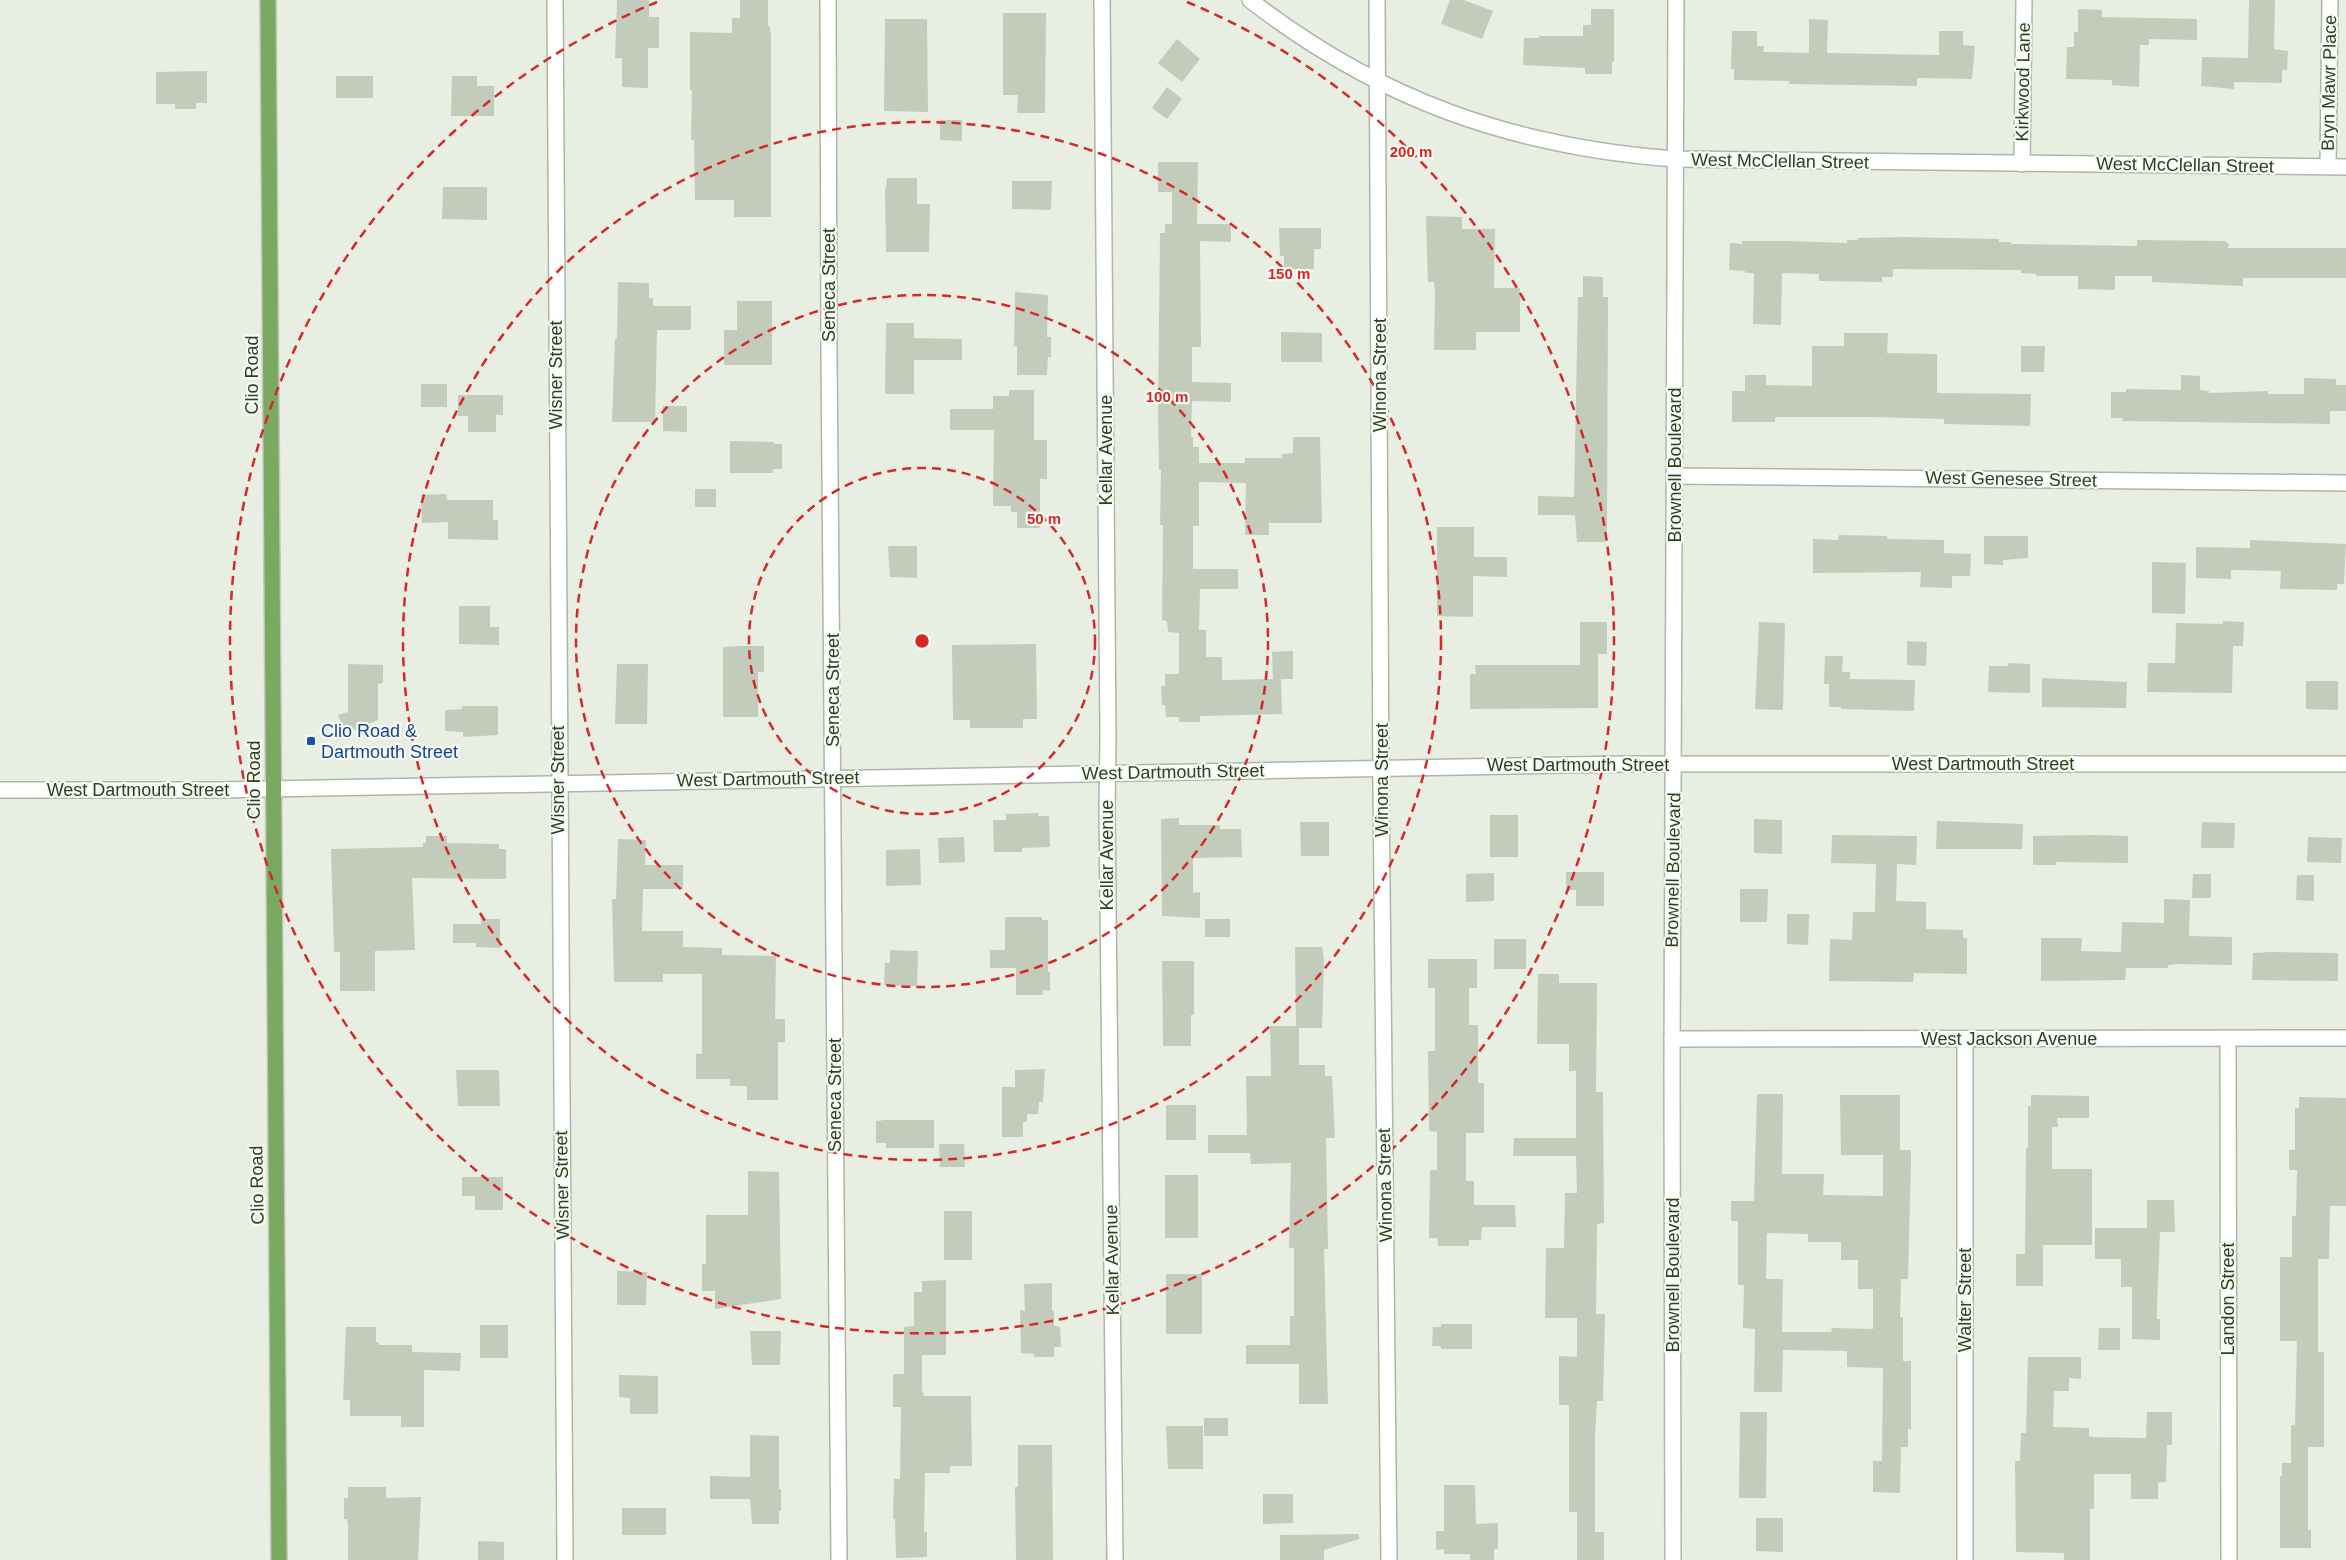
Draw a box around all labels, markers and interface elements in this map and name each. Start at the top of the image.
street label: Bryn Mawr Place [2318,15,2340,151]
street label: Kirkwood Lane [2012,22,2034,142]
text: 200 m [1390,143,1432,160]
street label: West McClellan Street [1691,149,1869,173]
street label: West McClellan Street [2096,153,2274,177]
street label: Seneca Street [819,228,839,342]
text: 150 m [1268,265,1310,282]
street label: Winona Street [1370,318,1390,432]
street label: Wisner Street [546,320,566,430]
street label: Clio Road [242,335,262,415]
street label: Brownell Boulevard [1665,387,1685,543]
text: 100 m [1146,388,1188,405]
street label: Kellar Avenue [1096,395,1116,505]
street label: West Genesee Street [1925,468,2097,490]
text: 50 m [1027,510,1061,527]
centre of rings [913,632,931,650]
street label: Seneca Street [823,633,843,747]
place label: Clio Road & Dartmouth Street [321,721,458,762]
street label: Winona Street [1372,723,1392,837]
street label: Wisner Street [548,725,568,835]
marker: Clio Road & Dartmouth Street [305,735,317,747]
street label: Clio Road [244,740,264,820]
street label: West Dartmouth Street [1892,754,2074,774]
street label: West Dartmouth Street [1487,755,1669,775]
street label: West Dartmouth Street [1081,760,1265,784]
street label: West Dartmouth Street [676,767,860,791]
street label: West Dartmouth Street [47,780,229,800]
street label: Brownell Boulevard [1662,792,1684,948]
street label: Kellar Avenue [1097,800,1117,910]
street label: West Jackson Avenue [1921,1029,2097,1049]
street label: Seneca Street [825,1038,845,1152]
street label: Winona Street [1374,1128,1396,1242]
street label: Wisner Street [551,1130,573,1240]
street label: Clio Road [246,1145,268,1225]
street label: Brownell Boulevard [1663,1197,1683,1353]
street label: Kellar Avenue [1101,1204,1123,1316]
street label: Landon Street [2218,1242,2238,1356]
street label: Walter Street [1955,1248,1975,1352]

